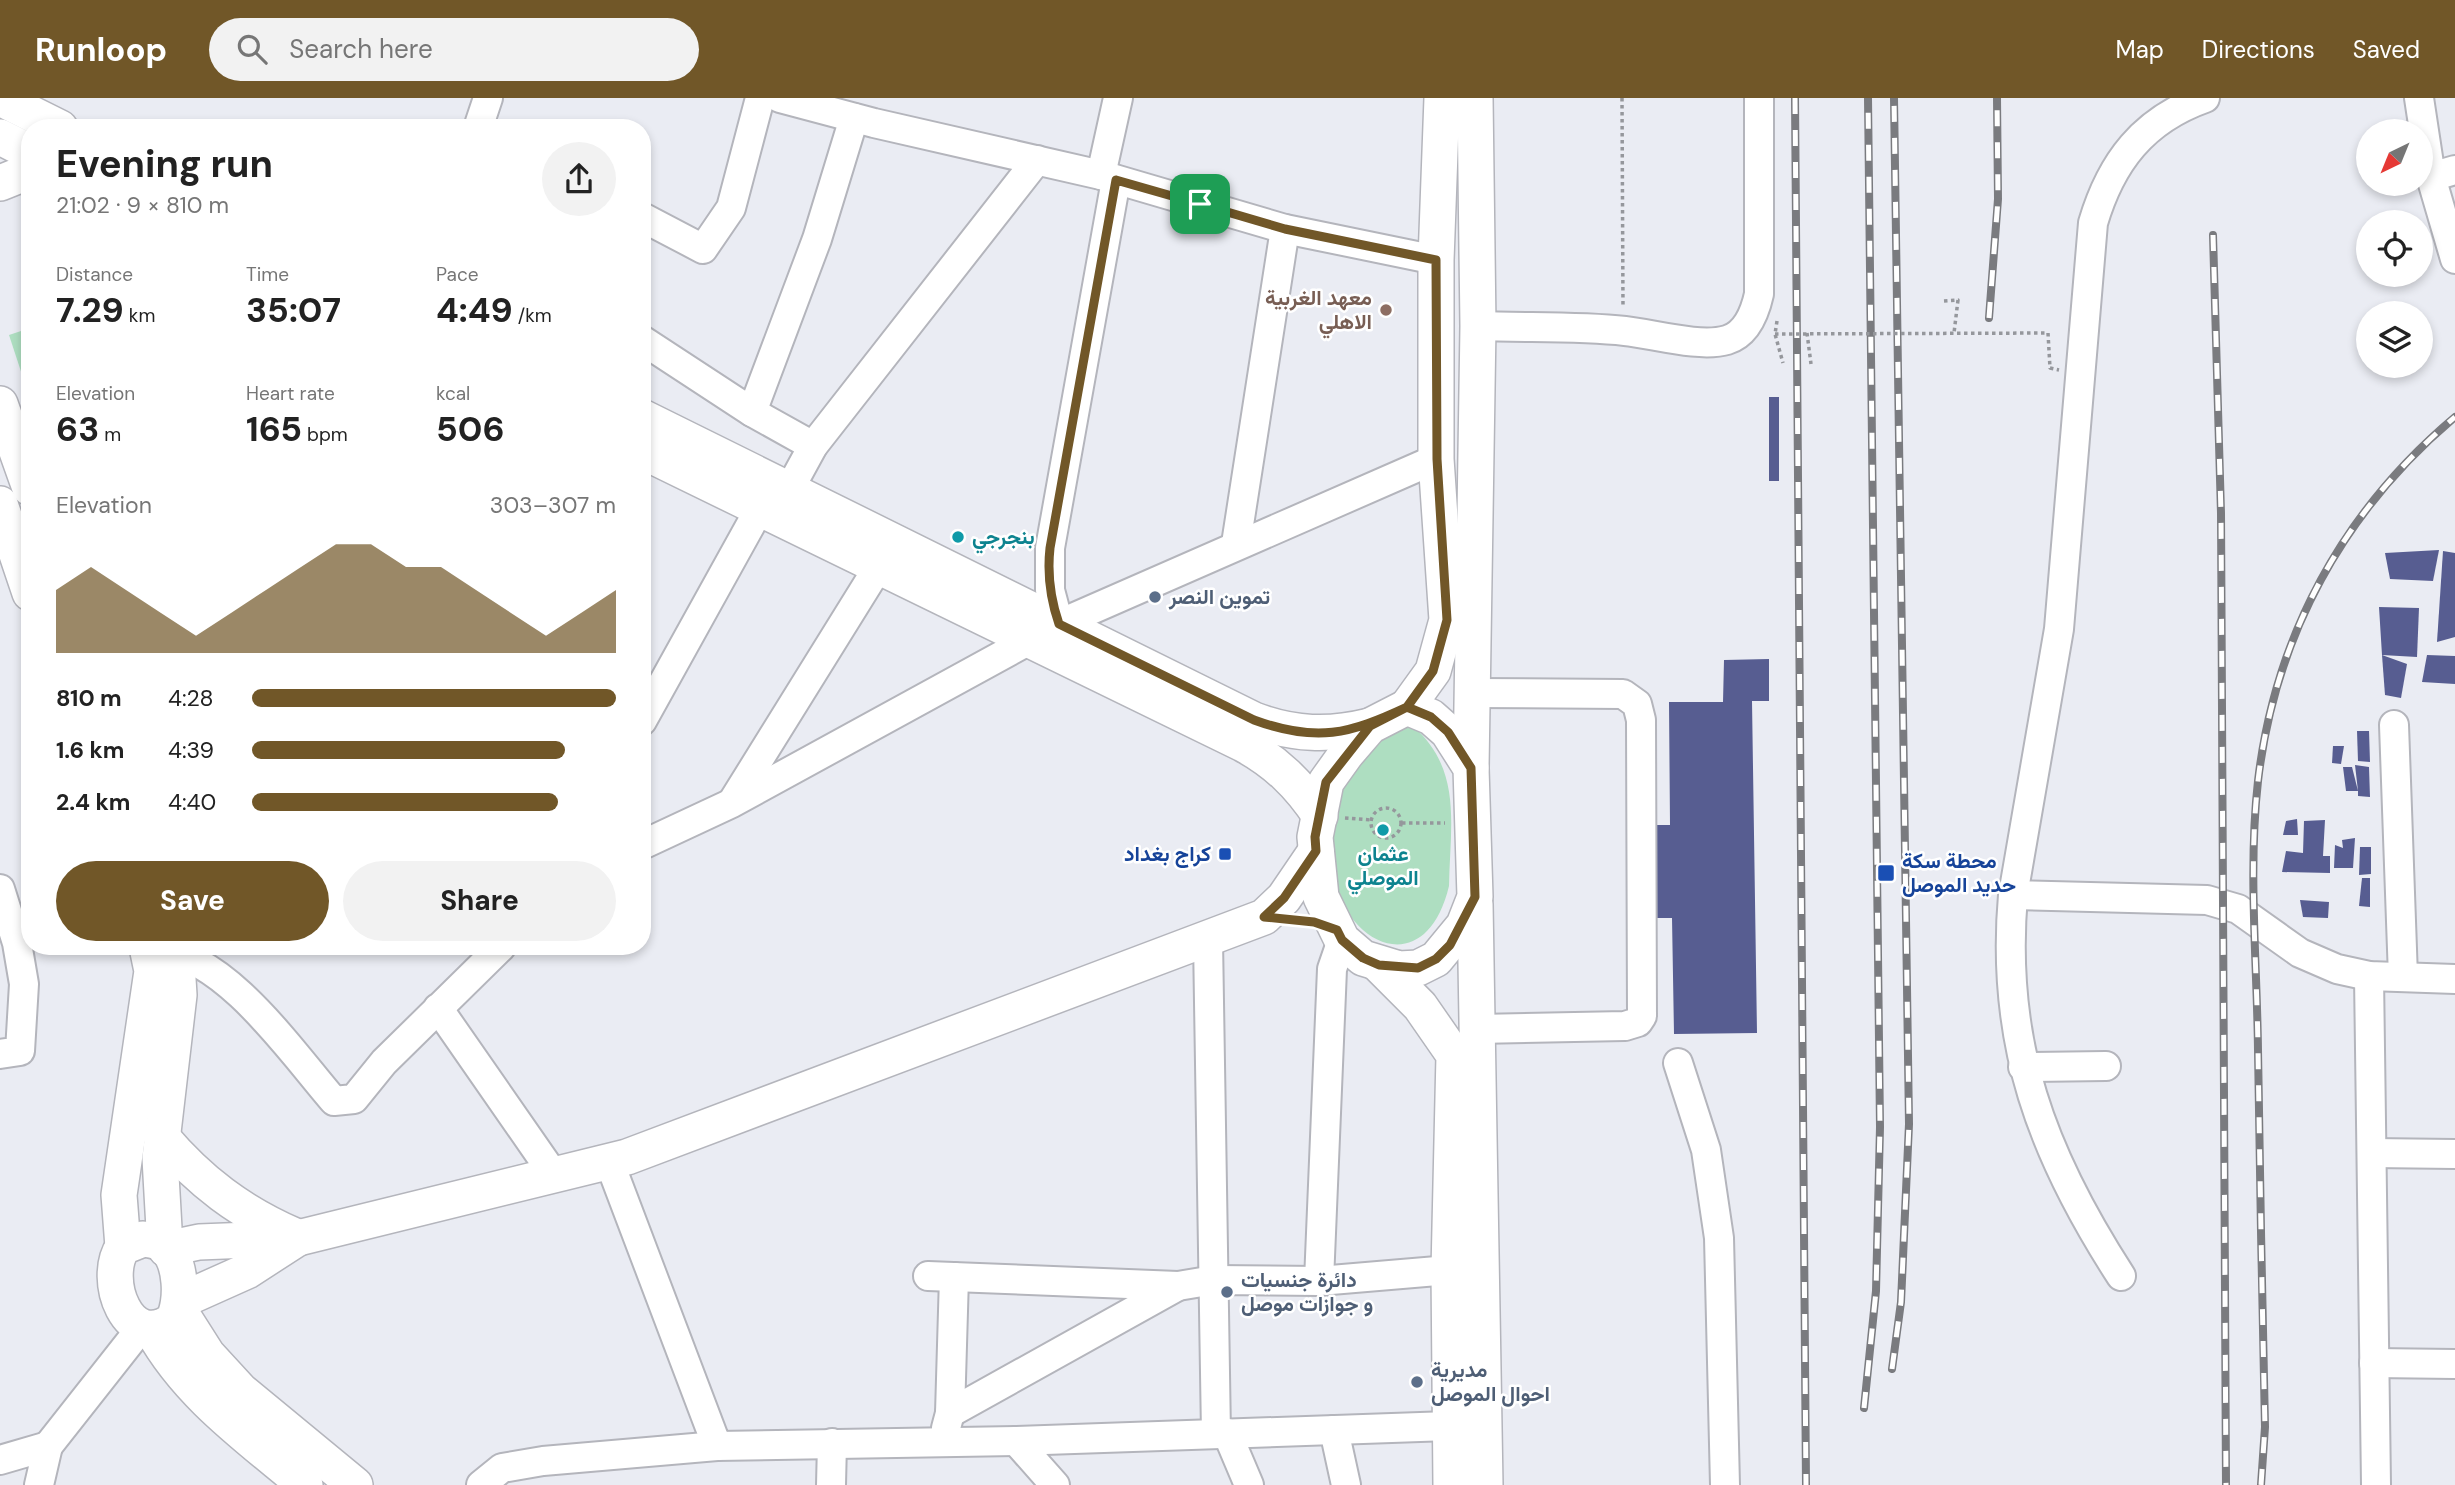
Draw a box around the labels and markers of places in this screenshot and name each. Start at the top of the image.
pin [1170,174,1230,234]
place label: معهد الغربية الاهلي [1265,284,1372,339]
marker: معهد الغربية الاهلي [1378,302,1394,318]
place label: بنجرجي [972,523,1035,554]
marker: بنجرجي [950,529,966,545]
place label: تموين النصر [1168,583,1271,611]
marker: تموين النصر [1147,589,1163,605]
marker: عثمان الموصلي [1375,822,1391,838]
place label: كراج بغداد [1124,840,1211,868]
place label: عثمان الموصلي [1347,840,1419,895]
marker: كراج بغداد [1217,846,1233,862]
place label: محطة سكة حديد الموصل [1902,847,2016,899]
marker: محطة سكة حديد الموصل [1876,863,1896,883]
place label: دائرة جنسيات و جوازات موصل [1241,1266,1373,1318]
marker: دائرة جنسيات و جوازات موصل [1219,1284,1235,1300]
place label: مديرية احوال الموصل [1431,1356,1550,1408]
marker: مديرية احوال الموصل [1409,1374,1425,1390]

